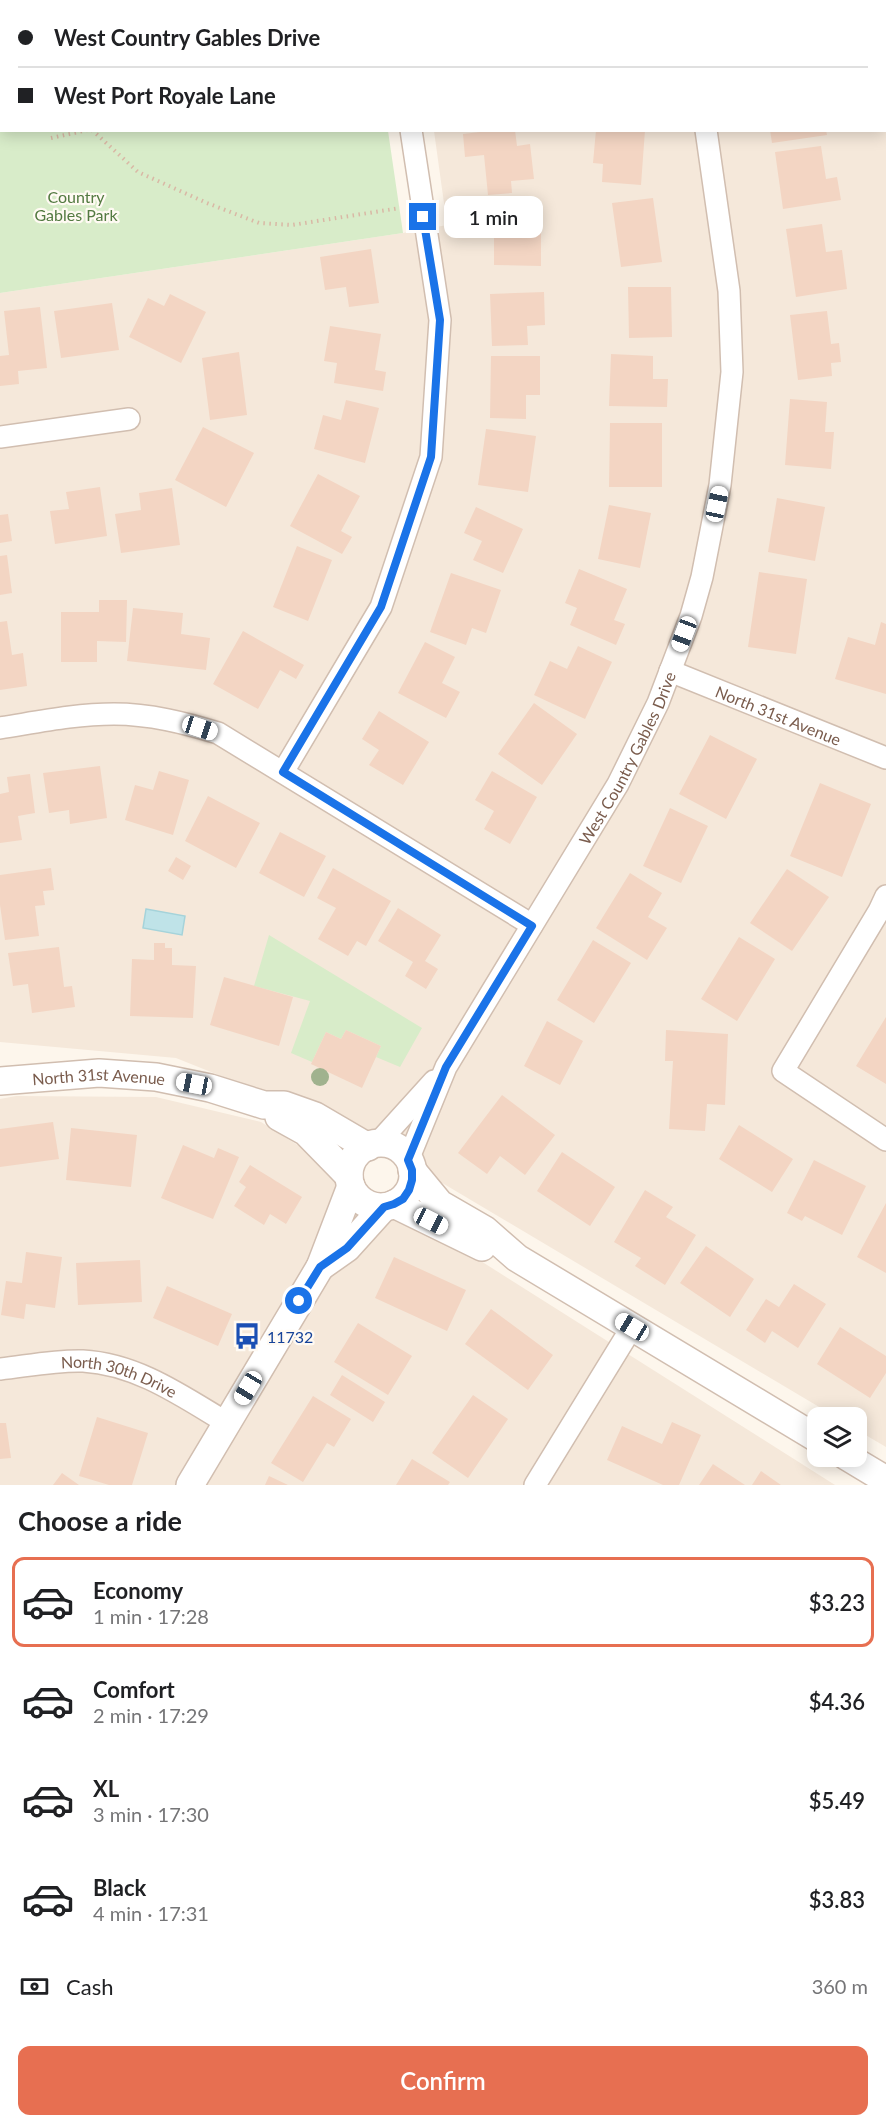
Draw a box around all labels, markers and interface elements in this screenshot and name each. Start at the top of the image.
text: West Country Gables Drive [54,24,320,51]
text: West Port Royale Lane [54,82,276,109]
park label: Country Gables Park [34,187,118,224]
callout: 1 min [444,196,543,238]
route end [409,203,436,230]
text: 1 min [469,205,518,229]
car [704,485,730,523]
car [669,614,699,654]
street label: West Country Gables Drive [574,669,679,848]
street label: North 31st Avenue [713,681,844,748]
car [180,714,220,742]
street label: North 31st Avenue [31,1063,167,1088]
car [175,1072,213,1096]
car [411,1205,451,1237]
route start [285,1287,312,1314]
car [612,1310,652,1344]
bus stop icon: 11732 [232,1321,262,1351]
place label: 11732 [267,1327,313,1346]
street label: North 30th Drive [61,1351,181,1401]
car [231,1368,265,1408]
map controls [807,1407,867,1467]
button: layers [807,1407,867,1467]
text: Choose a ride [18,1504,182,1537]
icon: car [21,1575,75,1629]
text: Economy [93,1577,183,1604]
text: $3.23 [809,1589,865,1616]
text: 1 min · 17:28 [93,1604,209,1628]
icon: car [21,1674,75,1728]
text: Comfort [93,1676,175,1703]
text: $4.36 [809,1688,865,1715]
text: 2 min · 17:29 [93,1703,209,1727]
icon: car [21,1773,75,1827]
text: XL [93,1775,119,1802]
text: $5.49 [809,1787,865,1814]
text: 3 min · 17:30 [93,1802,209,1826]
icon: car [21,1872,75,1926]
text: Black [93,1874,146,1901]
text: $3.83 [809,1886,865,1913]
text: 4 min · 17:31 [93,1901,209,1925]
icon: cash [18,1970,51,2003]
text: Cash [66,1973,113,2000]
text: 360 m [812,1974,868,1998]
button: Confirm [18,2046,868,2115]

